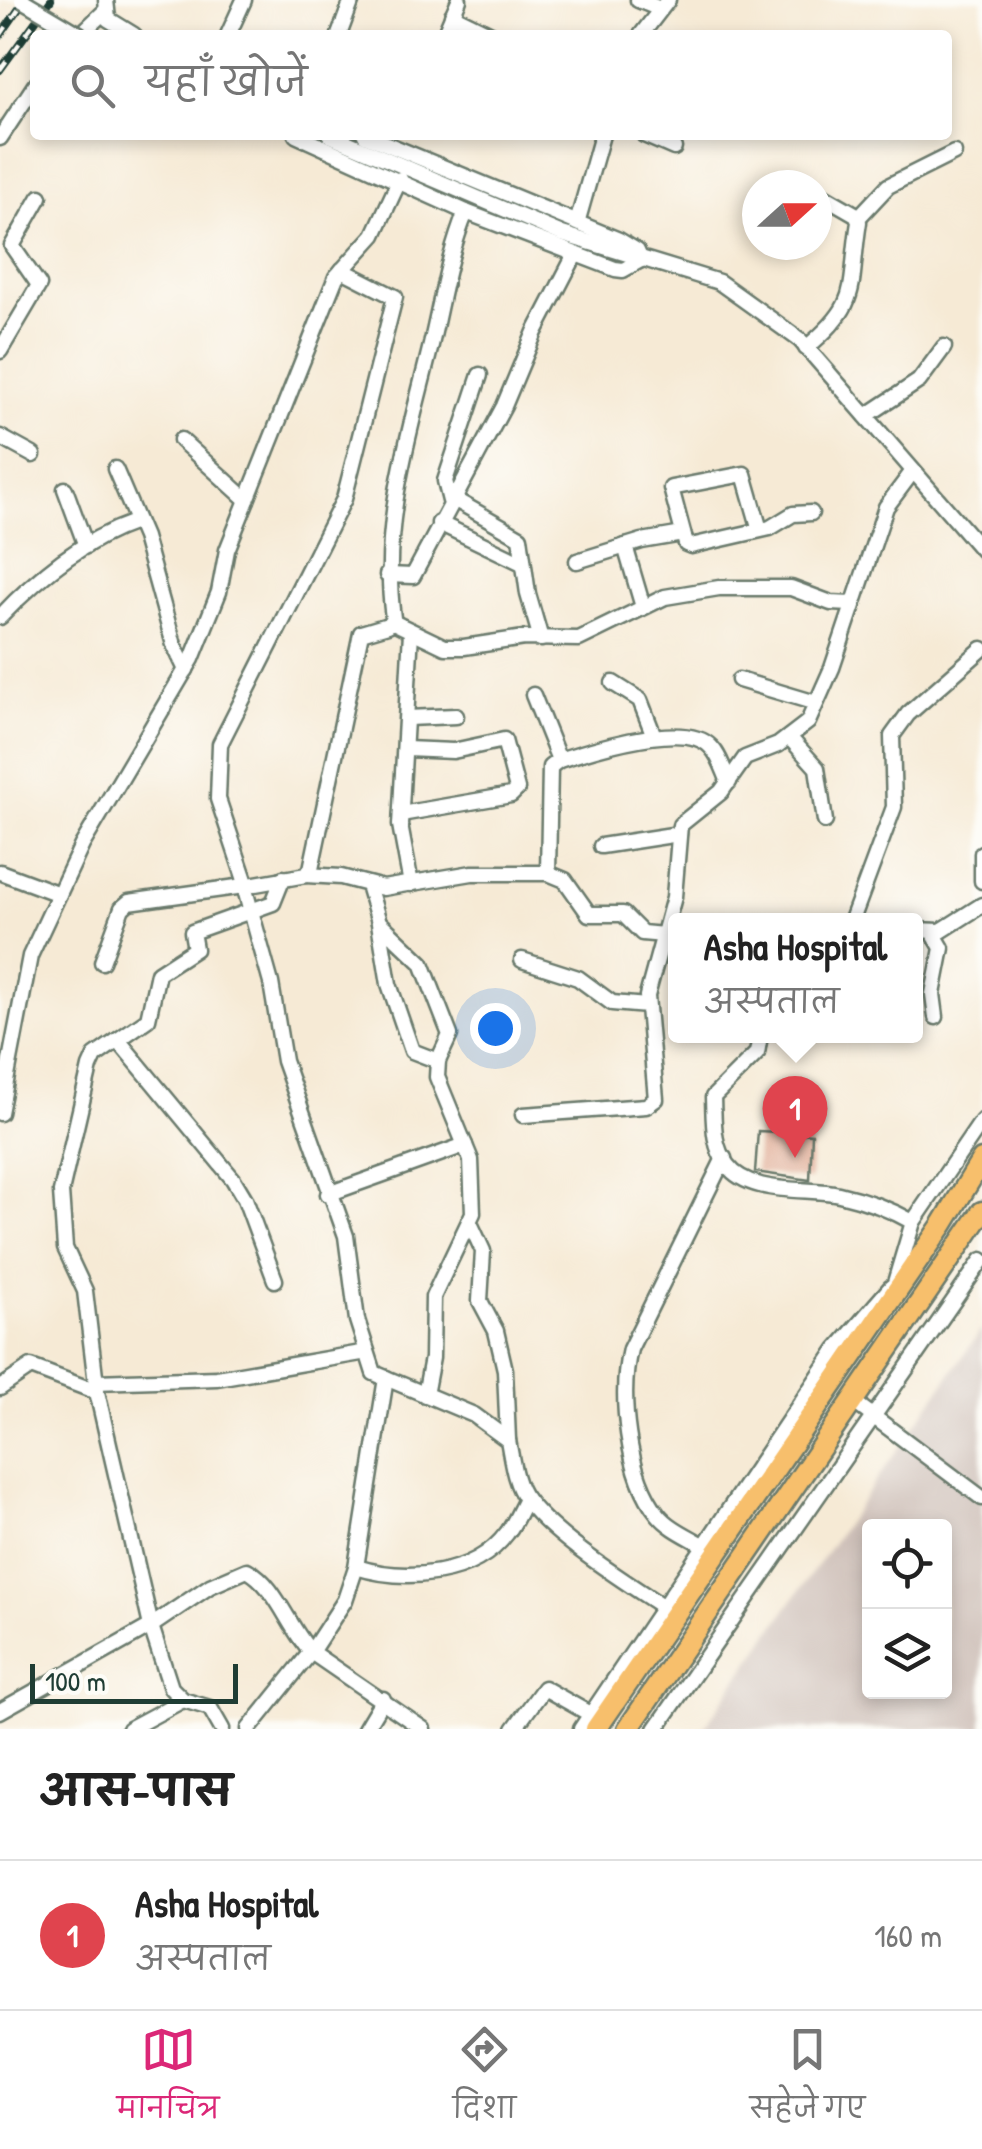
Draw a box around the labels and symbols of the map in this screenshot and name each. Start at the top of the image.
north arrow [742,170,832,260]
your location [470,1003,521,1054]
pin: 1 [762,1076,828,1158]
scale bar [30,1659,238,1704]

